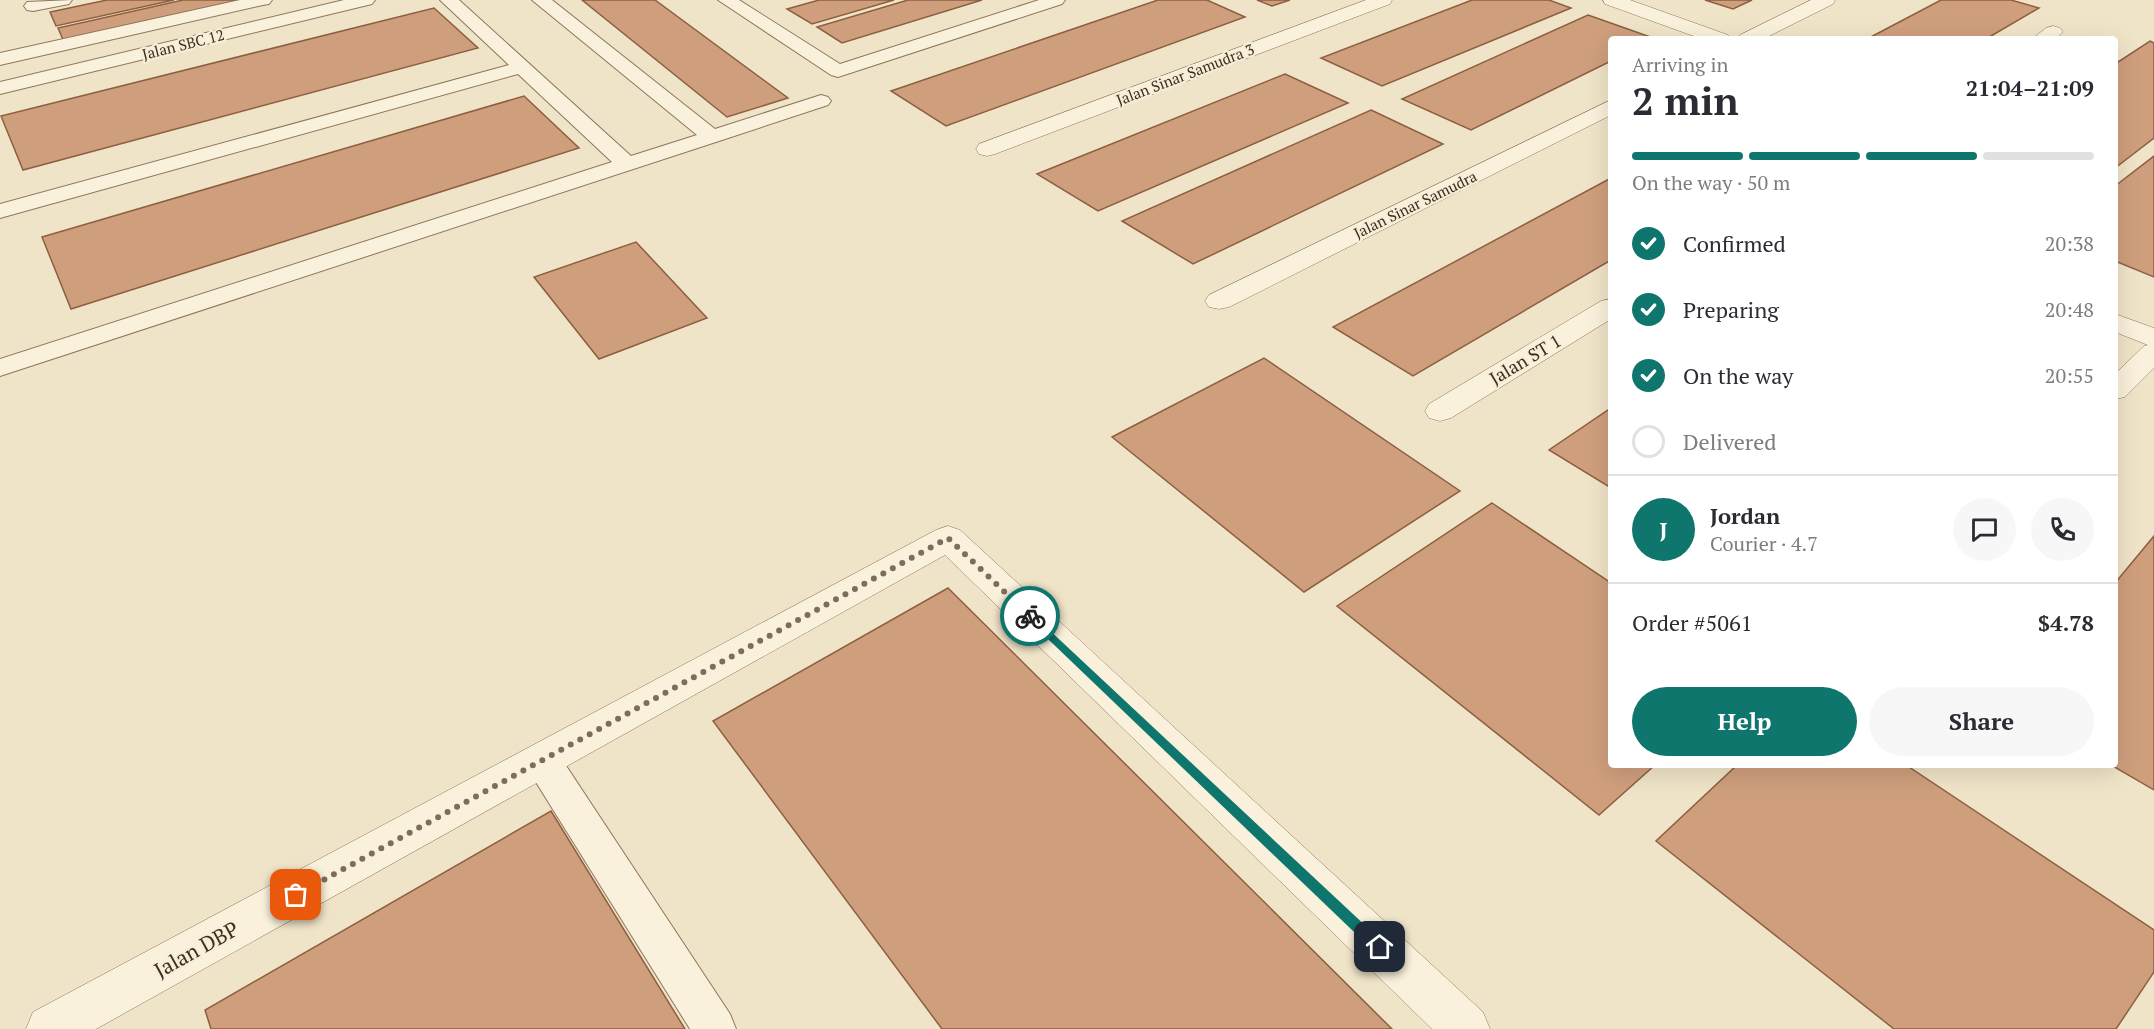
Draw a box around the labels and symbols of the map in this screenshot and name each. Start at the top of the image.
street label: Jalan SBC 12 [140,24,226,64]
street label: Jalan Sinar Samudra 3 [1113,38,1257,110]
street label: Jalan Sinar Samudra [1350,165,1480,242]
street label: Jalan ST 1 [1485,328,1565,390]
courier [1000,586,1060,646]
pin [270,869,321,920]
street label: Jalan DBP [149,914,243,984]
pin [1354,921,1405,972]

